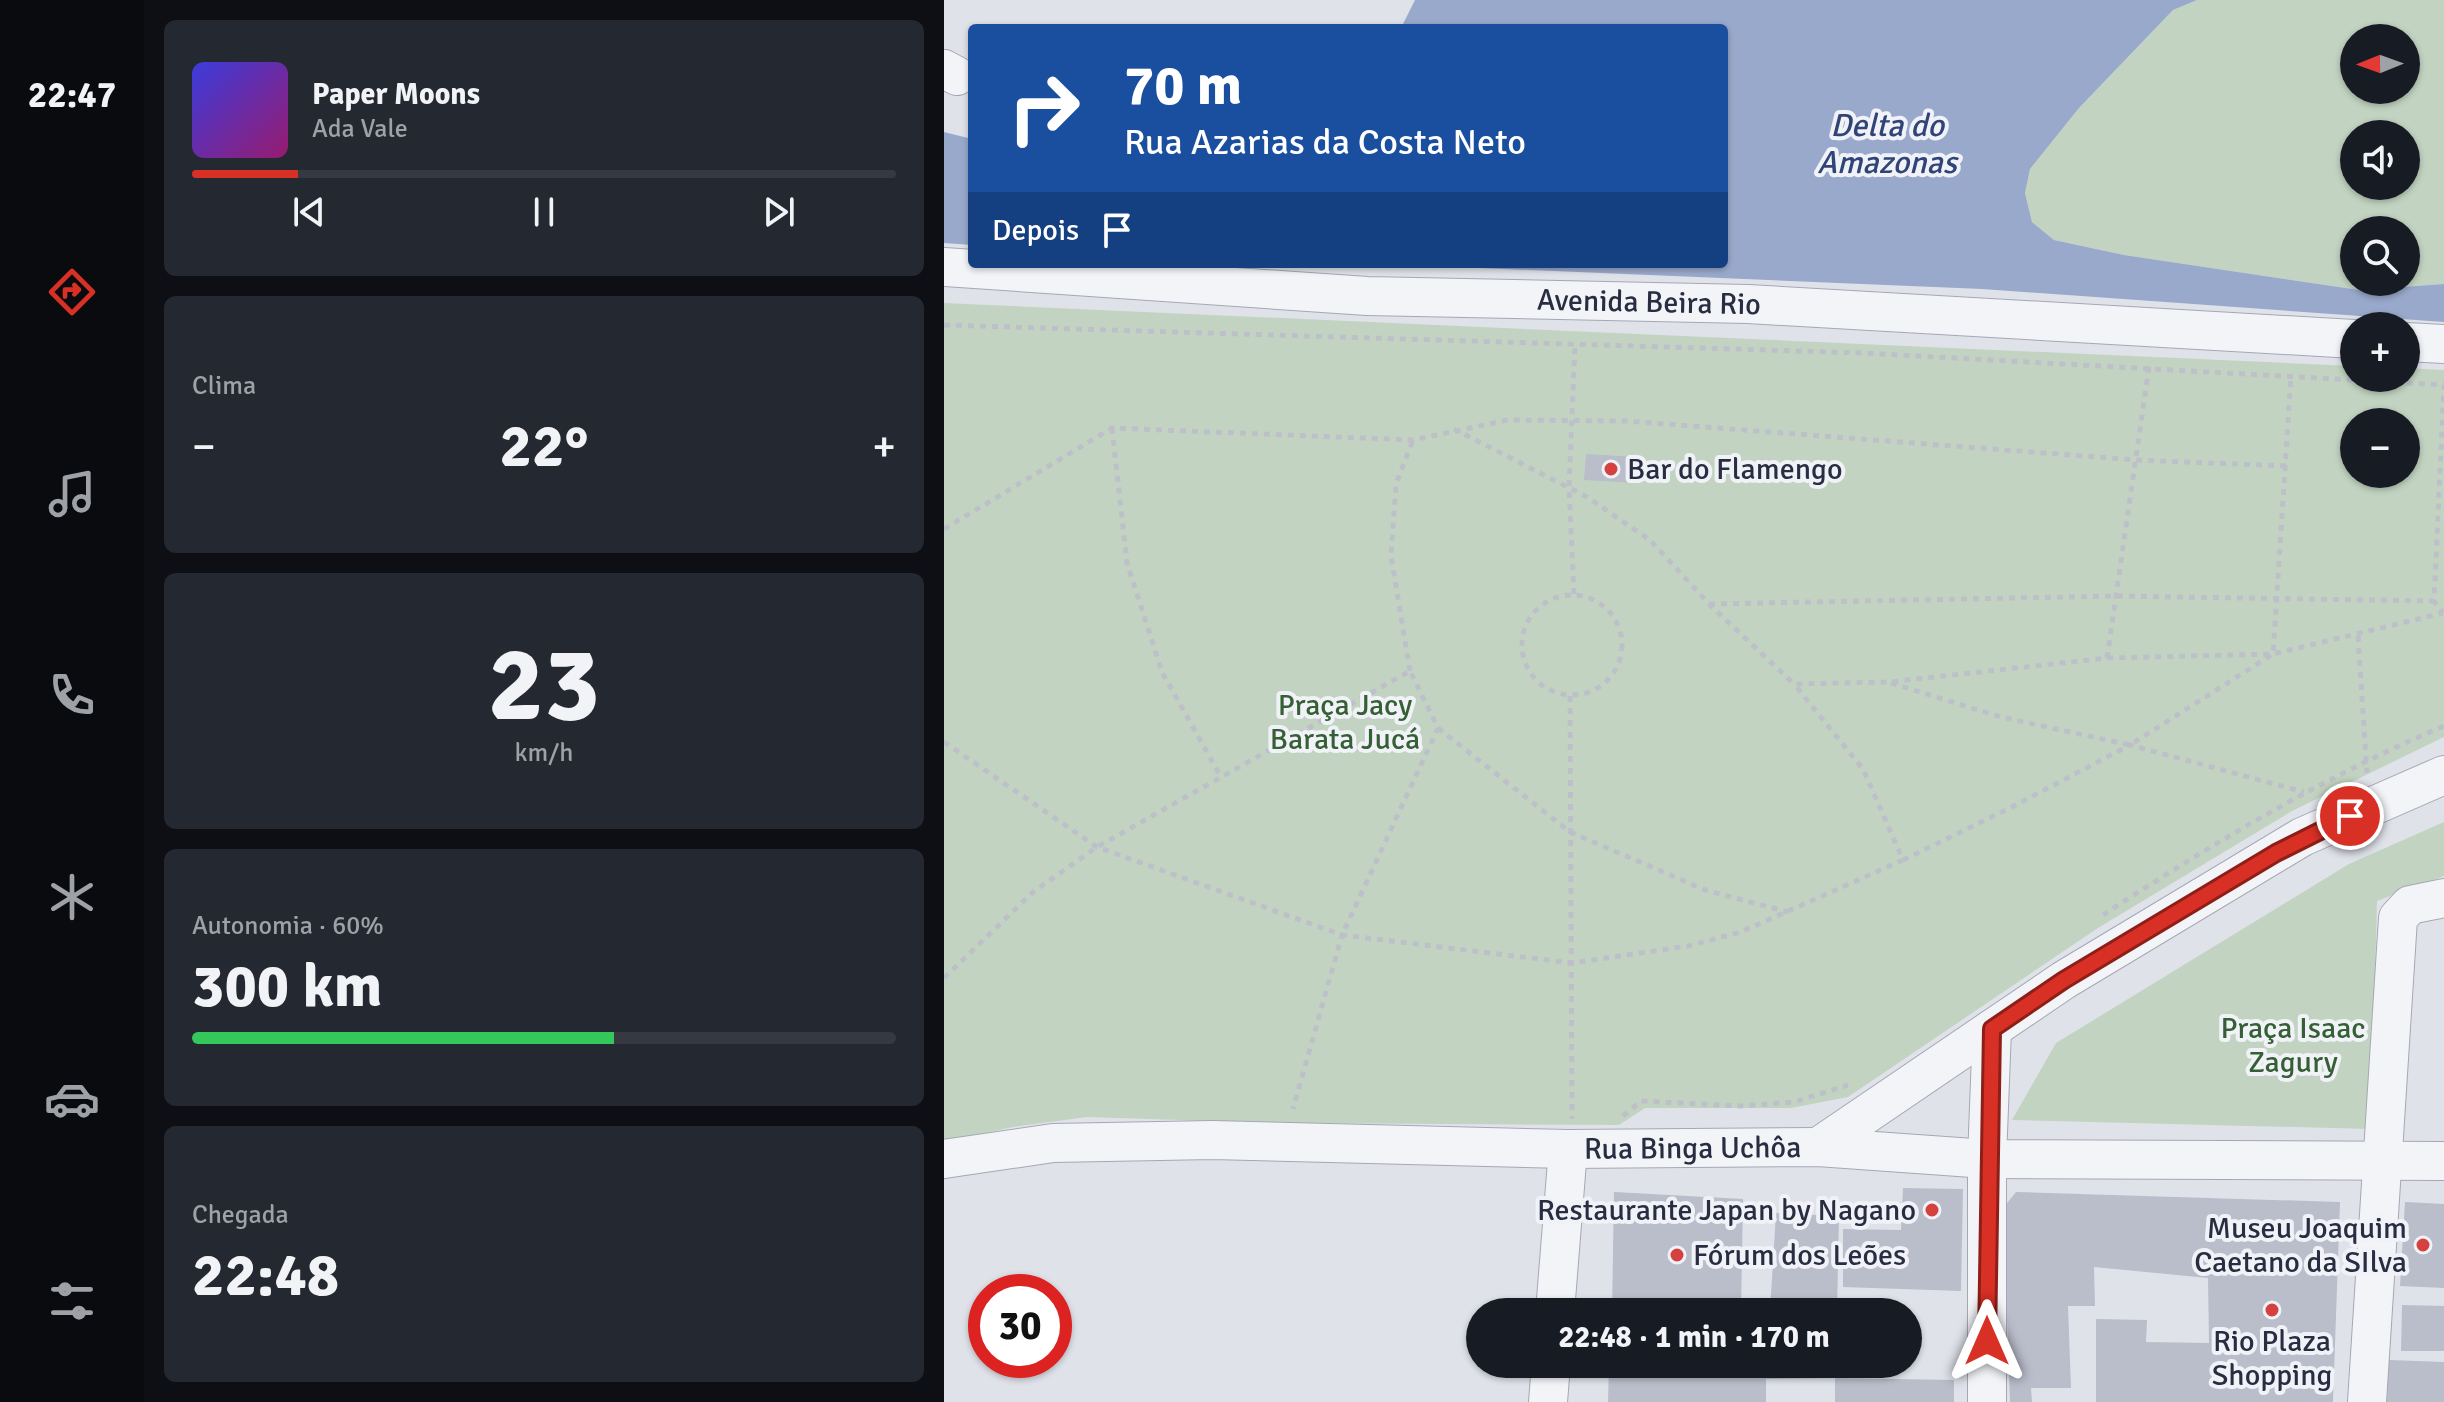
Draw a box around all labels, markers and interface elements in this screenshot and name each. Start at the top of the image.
north arrow [2340,24,2420,104]
map controls [2340,24,2420,488]
text: 70 m [1124,51,1242,120]
icon: right [992,56,1096,160]
text: 22:47 [28,73,116,118]
text: Paper Moons [312,76,480,113]
water label: Delta do Amazonas [1817,106,1960,182]
text: Ada Vale [312,113,408,145]
text: Rua Azarias da Costa Neto [1124,120,1526,165]
button: sound [2340,120,2420,200]
icon: previous [287,190,331,234]
icon: pause [522,190,566,234]
icon: next [757,190,801,234]
icon: arrive [1095,208,1139,252]
text: Depois [992,212,1079,249]
button: search [2340,216,2420,296]
icon: directions [44,264,100,320]
street label: Avenida Beira Rio [1537,282,1762,324]
button: + [2340,312,2420,392]
text: Clima [192,370,256,402]
button: − [2340,408,2420,488]
text: 22° [500,410,588,484]
text: − [192,420,216,474]
text: + [872,420,896,474]
place label: Bar do Flamengo [1627,451,1843,488]
marker: Bar do Flamengo [1602,460,1620,478]
icon: music [44,466,100,522]
text: 23 [488,621,600,749]
icon: phone [44,667,100,723]
park label: Praça Jacy Barata Jucá [1270,687,1420,758]
text: km/h [515,737,573,769]
pin [2316,782,2384,850]
icon: arrive [2328,794,2372,838]
icon: climate [44,869,100,925]
text: Autonomia · 60% [192,910,384,942]
text: 300 km [192,950,382,1024]
park label: Praça Isaac Zagury [2221,1010,2365,1081]
icon: car [44,1071,100,1127]
street label: Rua Binga Uchôa [1584,1129,1802,1168]
place label: Restaurante Japan by Nagano [1537,1192,1916,1229]
text: Chegada [192,1199,289,1231]
marker: Restaurante Japan by Nagano [1923,1201,1941,1219]
place label: Museu Joaquim Caetano da SIlva [2194,1210,2407,1281]
marker: Museu Joaquim Caetano da SIlva [2414,1236,2432,1254]
place label: Fórum dos Leões [1693,1237,1906,1274]
text: 22:48 [192,1239,339,1313]
marker: Fórum dos Leões [1668,1246,1686,1264]
icon: filters [44,1273,100,1329]
speed limit sign: 30 [968,1274,1072,1378]
position arrow [1945,1299,2029,1383]
marker: Rio Plaza Shopping [2263,1301,2281,1319]
text: 22:48 · 1 min · 170 m [1558,1319,1830,1356]
place label: Rio Plaza Shopping [2212,1323,2332,1394]

